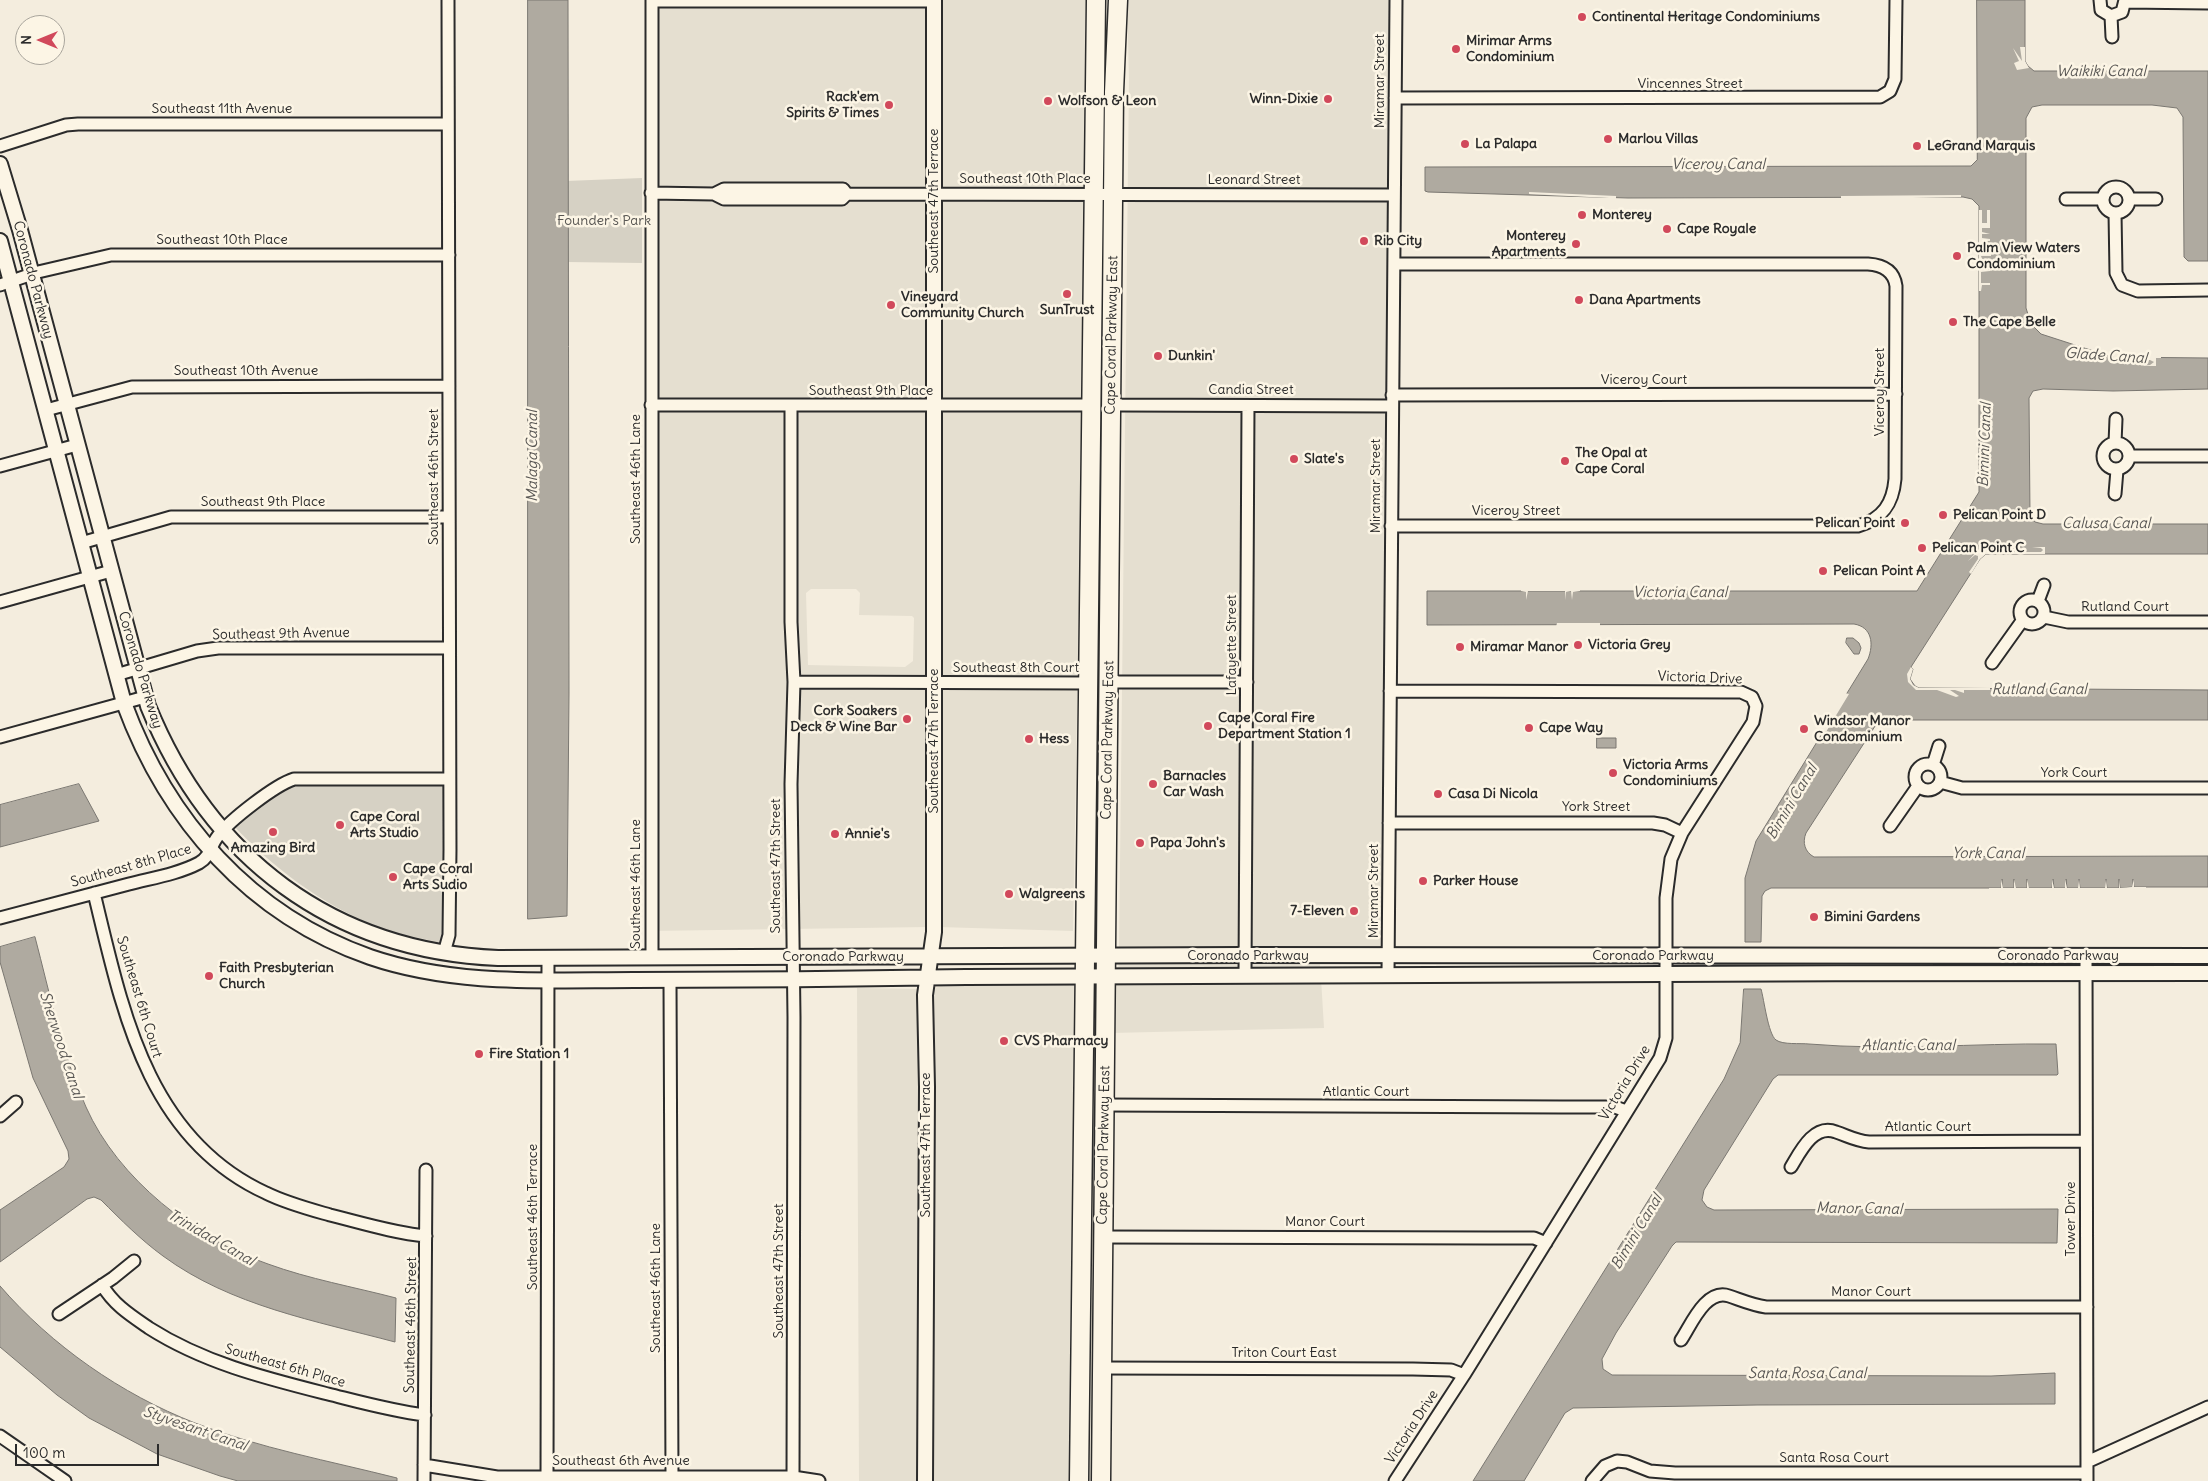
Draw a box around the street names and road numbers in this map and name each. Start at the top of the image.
street label: Miramar Street [1372,34,1388,128]
street label: Vincennes Street [1637,76,1743,92]
street label: Southeast 11th Avenue [152,101,292,117]
street label: Southeast 47th Terrace [926,128,942,274]
street label: Southeast 10th Place [959,171,1091,187]
street label: Leonard Street [1207,172,1301,188]
street label: Coronado Parkway [9,219,57,341]
street label: Southeast 10th Place [156,232,288,248]
street label: Cape Coral Parkway East [1102,255,1122,415]
street label: Viceroy Street [1872,348,1888,436]
street label: Southeast 10th Avenue [174,363,318,379]
street label: Viceroy Court [1601,372,1687,388]
street label: Candia Street [1208,382,1294,398]
street label: Southeast 9th Place [809,383,933,399]
street label: Southeast 46th Street [426,409,442,545]
street label: Southeast 46th Lane [628,414,644,544]
street label: Miramar Street [1368,439,1384,533]
street label: Southeast 9th Place [201,494,325,510]
street label: Viceroy Street [1472,503,1560,519]
street label: Lafayette Street [1224,595,1240,695]
street label: Rutland Court [2081,599,2169,615]
street label: Coronado Parkway [114,609,166,731]
street label: Southeast 9th Avenue [212,624,350,644]
street label: Southeast 8th Court [953,660,1079,676]
street label: Cape Coral Parkway East [1098,660,1118,820]
street label: Southeast 47th Terrace [926,668,942,814]
street label: Victoria Drive [1657,668,1743,688]
street label: York Court [2041,765,2107,781]
street label: Southeast 47th Street [768,799,784,933]
street label: York Street [1562,799,1630,815]
street label: Southeast 46th Lane [628,819,644,949]
street label: Southeast 8th Place [69,841,193,891]
street label: Miramar Street [1366,844,1382,938]
street label: Southeast 6th Court [112,934,166,1060]
street label: Coronado Parkway [1187,948,1309,964]
street label: Coronado Parkway [1592,948,1714,964]
street label: Coronado Parkway [1997,948,2119,964]
street label: Coronado Parkway [782,949,904,965]
street label: Victoria Drive [1596,1042,1654,1124]
street label: Cape Coral Parkway East [1094,1065,1114,1225]
street label: Southeast 47th Terrace [918,1072,934,1218]
street label: Atlantic Court [1323,1084,1409,1100]
street label: Atlantic Court [1885,1119,1971,1135]
street label: Southeast 46th Terrace [525,1144,541,1290]
street label: Tower Drive [2063,1182,2079,1256]
street label: Southeast 47th Street [771,1204,787,1338]
street label: Manor Court [1285,1214,1365,1230]
street label: Southeast 46th Lane [648,1223,664,1353]
street label: Southeast 46th Street [401,1257,421,1393]
street label: Manor Court [1831,1284,1911,1300]
street label: Southeast 6th Place [223,1341,347,1391]
street label: Triton Court East [1231,1345,1337,1361]
street label: Victoria Drive [1382,1387,1442,1467]
street label: Santa Rosa Court [1779,1450,1889,1466]
street label: Southeast 6th Avenue [552,1453,690,1469]

